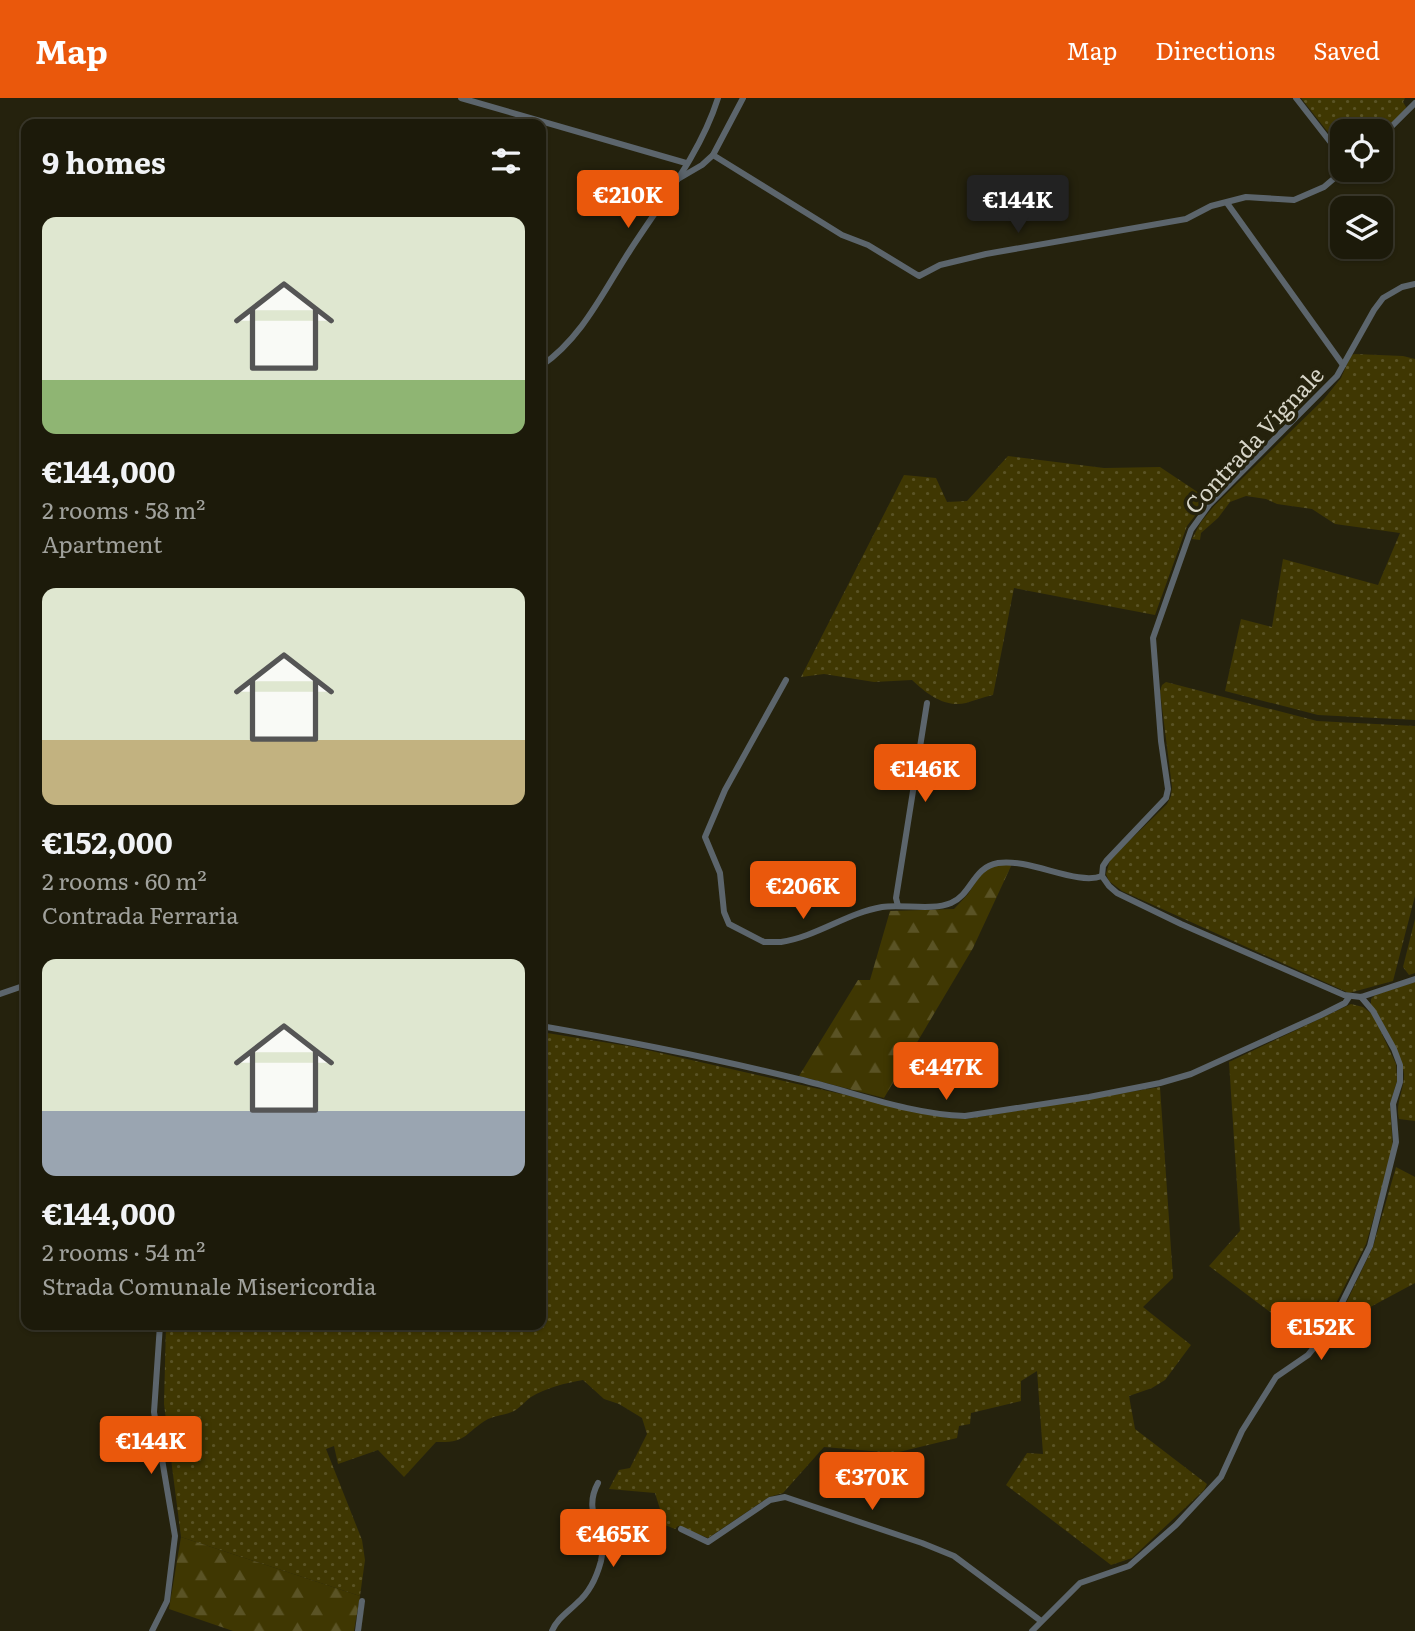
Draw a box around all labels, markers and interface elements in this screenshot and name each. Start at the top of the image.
text: Map [35,25,108,74]
text: Map [1066,32,1117,67]
text: Directions [1155,32,1275,67]
text: Saved [1313,32,1380,67]
map controls [1330,119,1393,259]
button: locate [1330,119,1393,182]
text: 9 homes [42,139,166,183]
icon: filters [487,142,525,180]
pin: €210K [579,170,677,230]
text: €210K [593,176,663,210]
pin: €144K [969,176,1067,235]
text: €144K [983,181,1053,215]
button: layers [1330,196,1393,259]
icon: home [221,263,347,389]
street label: Contrada Vignale [1175,357,1331,520]
text: €144,000 [42,448,176,492]
text: 2 rooms · 58 m² [42,492,205,526]
text: Apartment [42,526,162,560]
icon: home [221,634,347,760]
pin: €146K [876,744,974,804]
text: €146K [890,750,960,784]
text: €152,000 [42,819,173,863]
pin: €206K [754,862,852,921]
text: 2 rooms · 60 m² [42,863,207,897]
text: €206K [766,867,840,901]
text: Contrada Ferraria [42,897,239,931]
icon: home [221,1005,347,1131]
pin: €447K [897,1042,995,1102]
text: €447K [909,1048,983,1082]
text: €144,000 [42,1190,176,1234]
text: 2 rooms · 54 m² [42,1234,205,1268]
text: Strada Comunale Misericordia [42,1268,376,1302]
pin: €152K [1272,1302,1370,1362]
text: €152K [1287,1308,1355,1342]
pin: €144K [102,1416,200,1476]
text: €144K [116,1422,186,1456]
pin: €370K [823,1452,921,1512]
text: €370K [835,1458,909,1492]
pin: €465K [564,1510,662,1569]
text: €465K [576,1515,650,1549]

